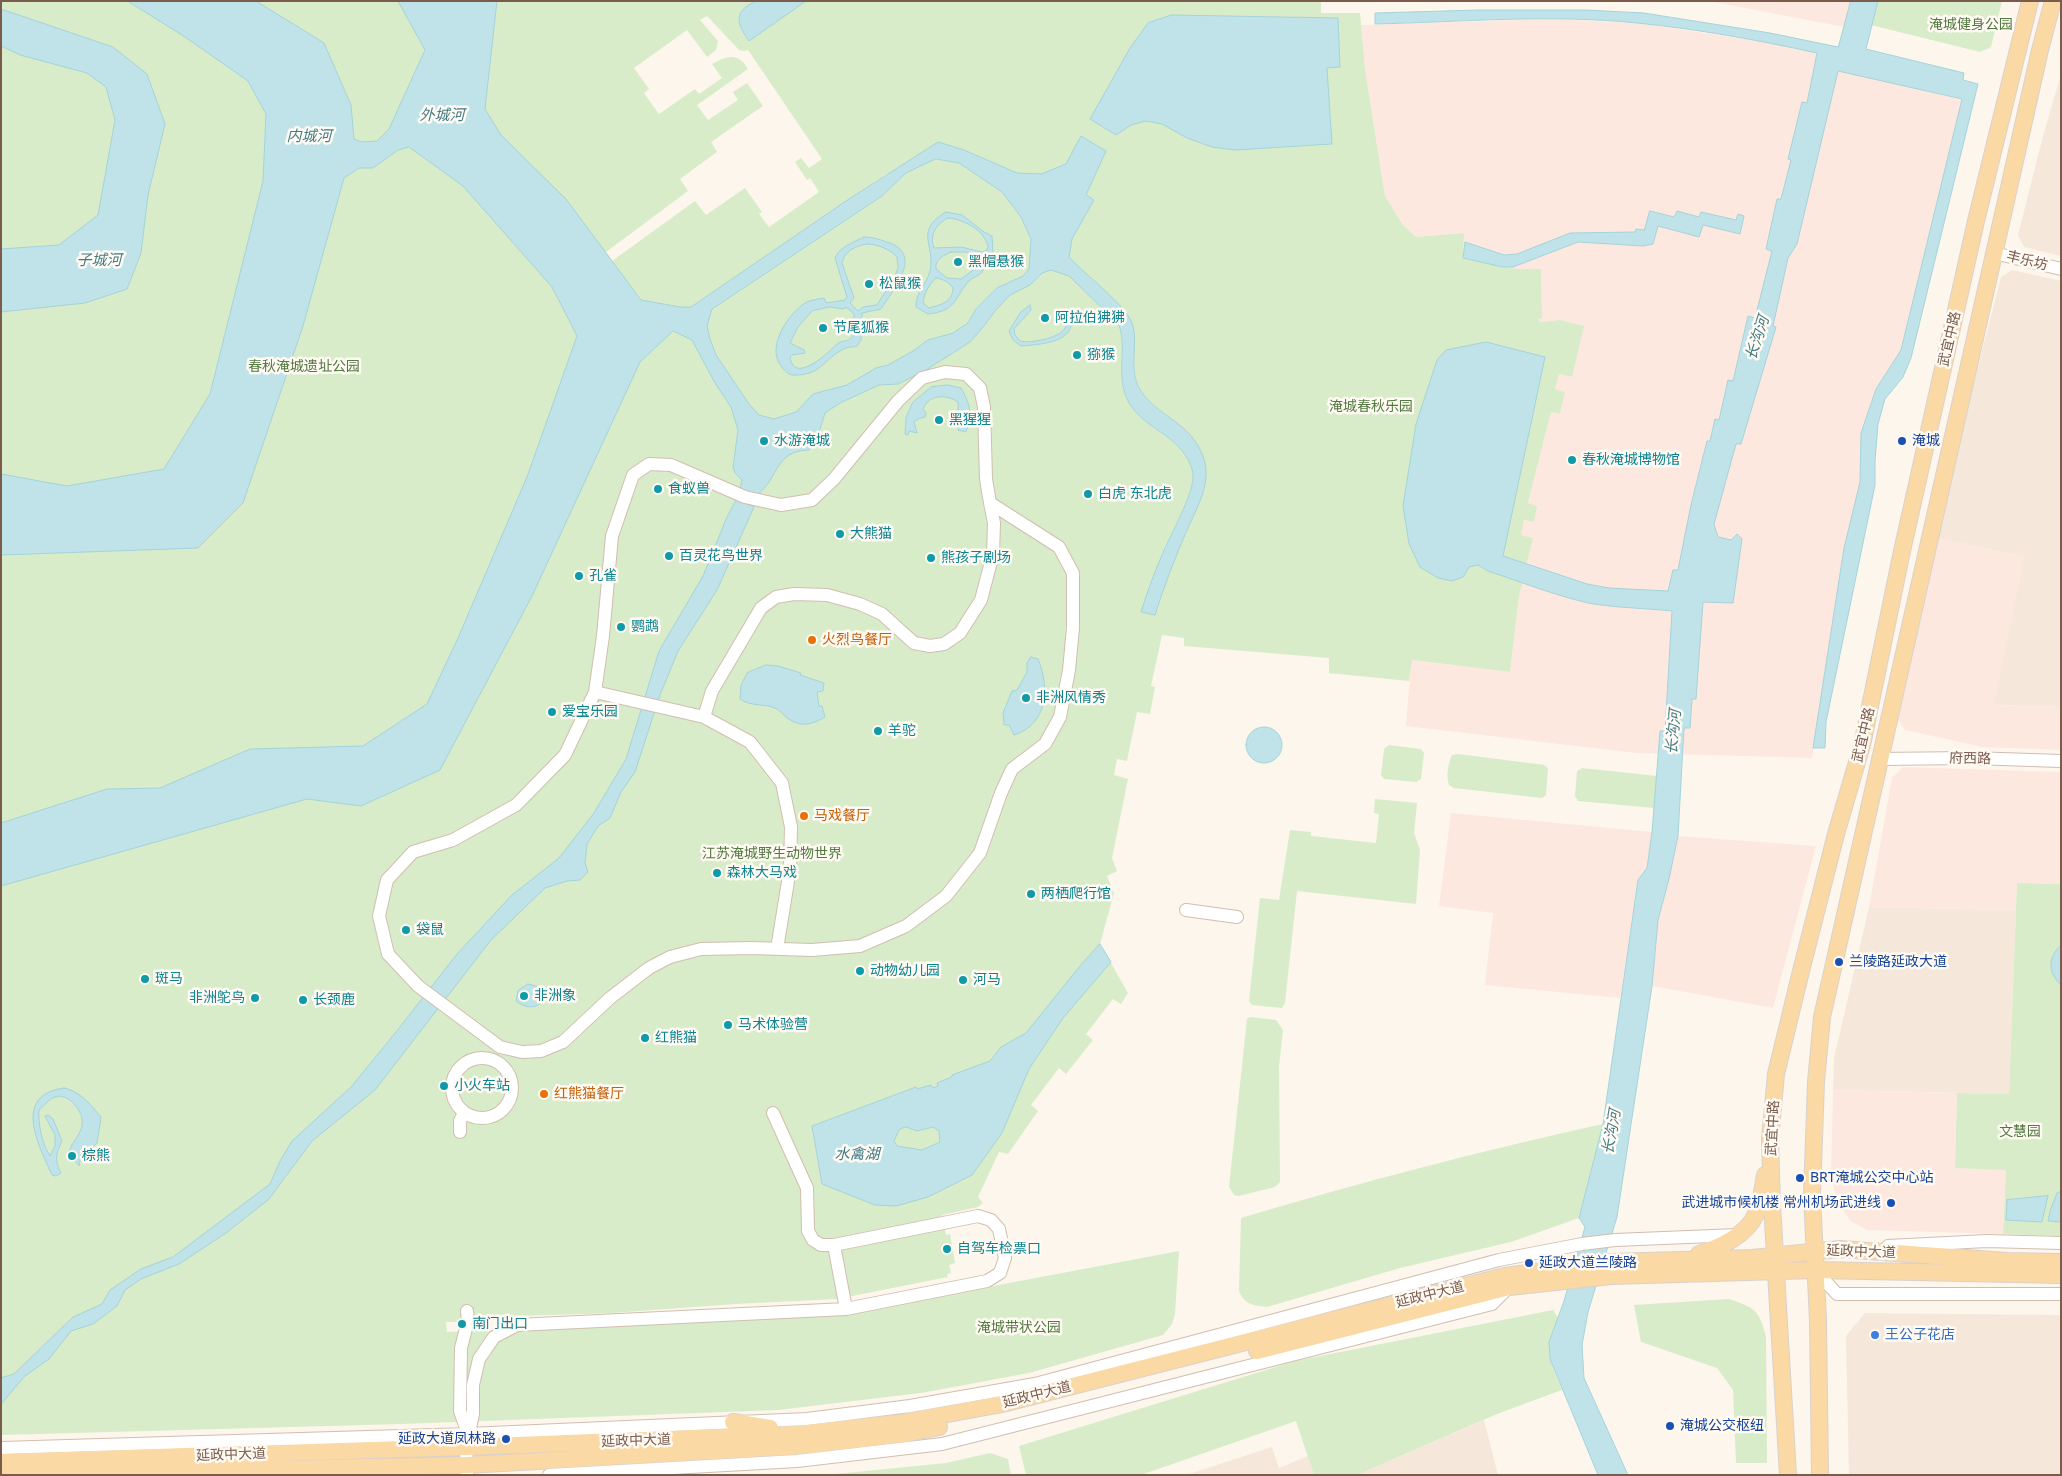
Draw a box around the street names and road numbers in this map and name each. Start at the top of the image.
street label: 丰乐坊 [2005,248,2049,274]
street label: 武宜中路 [1936,310,1964,368]
street label: 武宜中路 [1850,706,1878,764]
street label: 府西路 [1949,750,1991,768]
street label: 武宜中路 [1763,1100,1783,1156]
street label: 延政中大道 [1826,1242,1896,1262]
street label: 延政中大道 [1394,1278,1466,1312]
street label: 延政中大道 [1001,1378,1073,1412]
street label: 延政中大道 [601,1431,671,1451]
street label: 延政中大道 [196,1445,266,1465]

